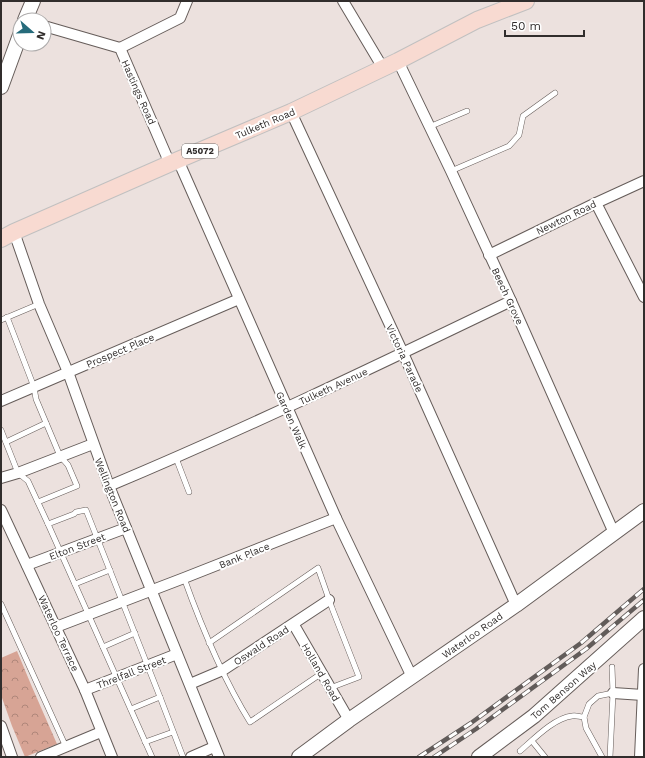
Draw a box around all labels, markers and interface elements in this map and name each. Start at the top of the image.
north arrow [12,12,52,52]
scale bar [505,12,584,38]
text: 50 m [511,19,541,33]
text: N [33,29,48,41]
street label: Hastings Road [119,58,158,126]
street label: Tulketh Road [234,106,297,141]
road number: A5072 [182,144,218,158]
street label: Newton Road [534,198,598,237]
street label: Beech Grove [490,266,526,327]
street label: Victoria Parade [384,322,425,394]
street label: Prospect Place [85,331,156,370]
street label: Tulketh Avenue [297,366,369,407]
street label: Garden Walk [274,390,309,451]
street label: Wellington Road [93,456,133,534]
street label: Elton Street [48,530,108,562]
street label: Bank Place [217,540,271,571]
street label: Waterloo Terrace [36,593,81,673]
street label: Waterloo Road [440,610,505,660]
street label: Oswald Road [232,624,291,667]
street label: Holland Road [299,641,342,703]
street label: Threlfall Street [95,654,168,691]
street label: Tom Benson Way [528,659,599,722]

